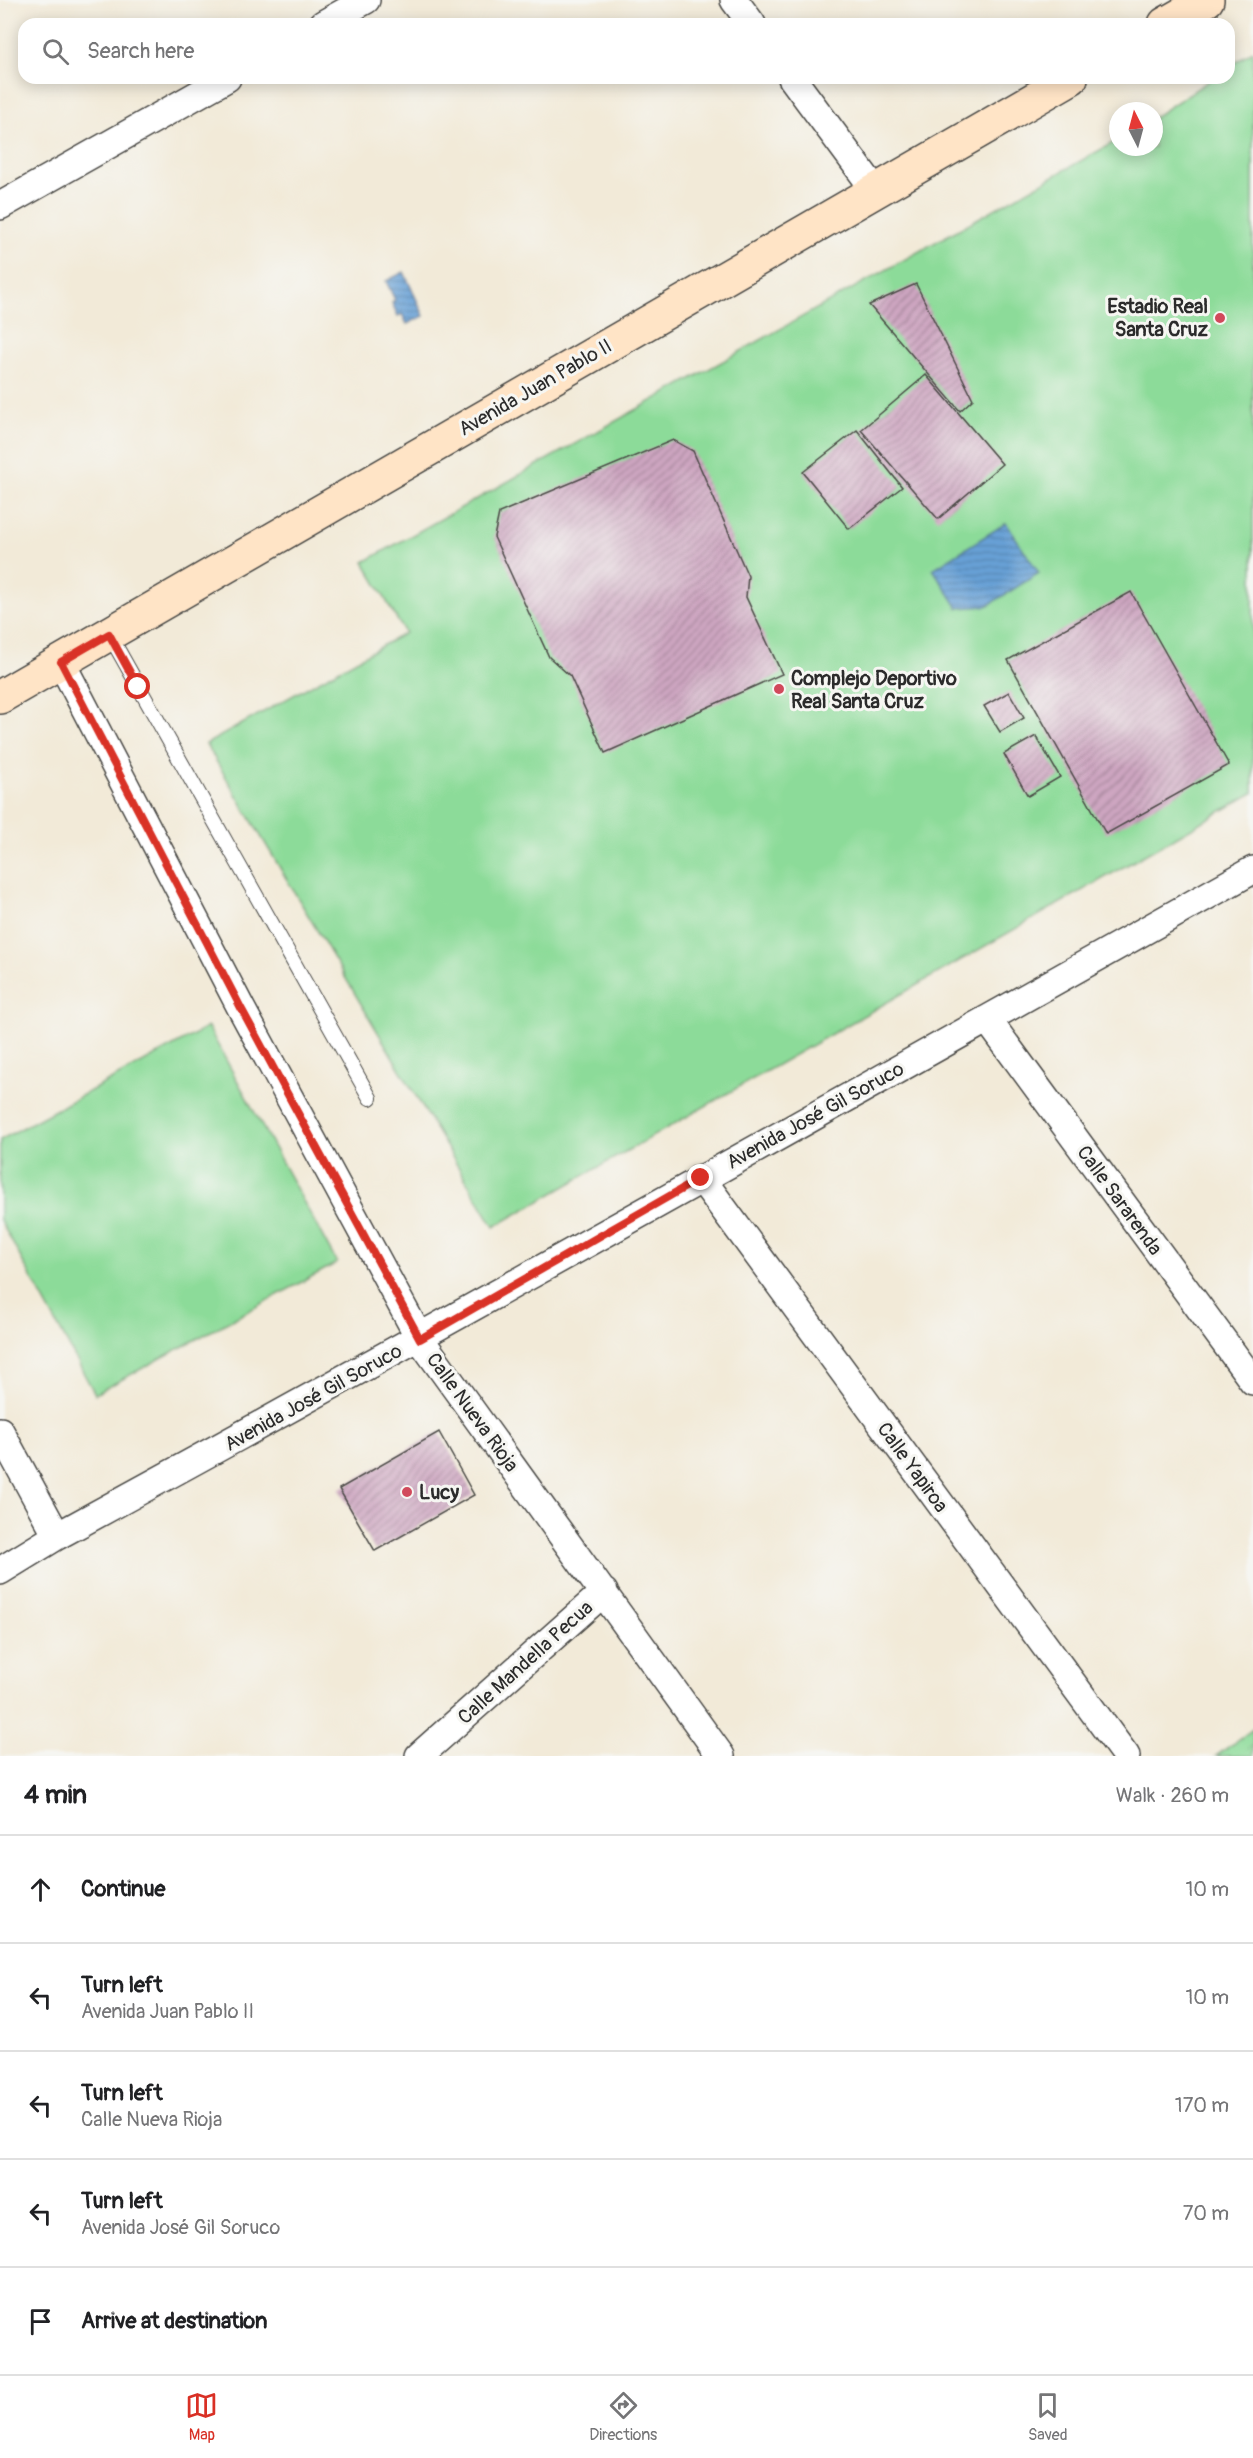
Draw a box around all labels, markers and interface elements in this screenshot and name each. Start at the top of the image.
search box [18,18,1235,84]
icon: search [39,35,72,68]
text: Search here [87,37,194,65]
north arrow [1109,102,1163,156]
place label: Estadio Real Santa Cruz [1107,294,1209,342]
marker: Estadio Real Santa Cruz [1213,311,1227,325]
street label: Avenida Juan Pablo II [454,333,616,442]
place label: Complejo Deportivo Real Santa Cruz [791,666,957,714]
route start [124,673,150,699]
marker: Complejo Deportivo Real Santa Cruz [772,682,786,696]
street label: Avenida José Gil Soruco [722,1056,909,1175]
street label: Calle Sararenda [1071,1141,1168,1260]
route end [687,1164,713,1190]
street label: Avenida José Gil Soruco [220,1338,407,1457]
street label: Calle Nueva Rioja [421,1348,524,1477]
street label: Calle Yapiroa [872,1417,954,1517]
place label: Lucy [419,1480,459,1505]
marker: Lucy [400,1485,414,1499]
street label: Calle Mandella Pecua [453,1595,598,1730]
text: 4 min [24,1779,87,1811]
text: Walk · 260 m [1116,1783,1229,1808]
icon: ahead [24,1873,57,1906]
text: Continue [81,1875,165,1903]
text: 10 m [1185,1877,1229,1902]
text: Turn left [81,1971,163,1999]
icon: left [24,1981,57,2014]
text: 10 m [1185,1985,1229,2010]
text: Avenida Juan Pablo II [81,1999,254,2024]
text: Turn left [81,2079,163,2107]
icon: left [24,2089,57,2122]
text: 170 m [1175,2093,1229,2118]
text: Calle Nueva Rioja [81,2107,222,2132]
text: Turn left [81,2187,163,2215]
icon: left [24,2197,57,2230]
text: 70 m [1183,2201,1229,2226]
text: Avenida José Gil Soruco [81,2215,280,2240]
icon: arrive [24,2305,57,2338]
text: Arrive at destination [81,2307,267,2335]
tab: Map [185,2389,218,2445]
tab: Directions [589,2389,657,2445]
tab: Saved [1028,2389,1068,2445]

